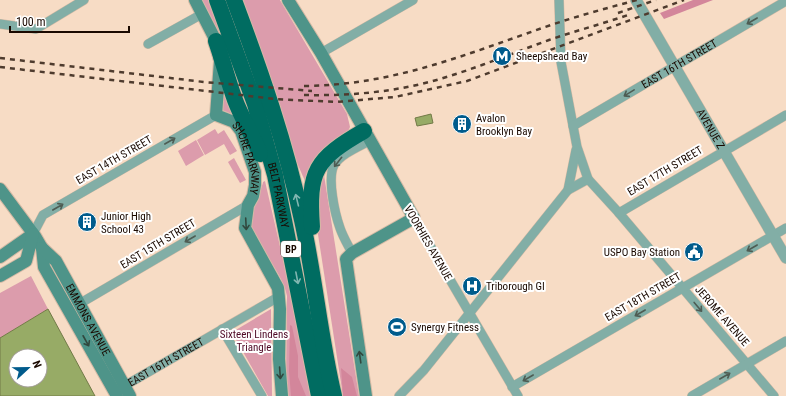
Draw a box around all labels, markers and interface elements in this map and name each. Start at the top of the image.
scale bar [10,8,129,34]
text: 100 m [16,15,46,29]
one-way arrow [746,17,758,25]
street label: EAST 16TH STREET [639,36,720,91]
metro station icon: Sheepshead Bay [491,45,513,67]
place label: Sheepshead Bay [516,50,588,63]
one-way arrow [624,89,635,97]
street label: AVENUE Z [694,106,728,151]
place label: Avalon Brooklyn Bay [476,112,532,138]
building icon: Avalon Brooklyn Bay [451,113,473,135]
street label: SHORE PARKWAY [229,119,262,196]
street label: EAST 14TH STREET [74,133,155,187]
one-way arrow [164,136,176,144]
street label: EAST 17TH STREET [625,143,705,199]
one-way arrow [333,157,342,168]
street label: BELT PARKWAY [265,161,292,229]
one-way arrow [293,193,301,206]
one-way arrow [52,202,64,210]
street label: VOORHIES AVENUE [401,203,455,283]
place label: Junior High School 43 [101,210,151,236]
building icon: Junior High School 43 [76,211,98,233]
street label: EAST 15TH STREET [118,216,198,272]
one-way arrow [242,217,249,230]
one-way arrow [184,235,196,243]
road number: BP [281,241,301,257]
public building icon: USPO Bay Station [683,241,705,263]
one-way arrow [746,244,758,252]
place label: USPO Bay Station [604,246,680,259]
street label: EAST 18TH STREET [603,270,684,324]
one-way arrow [293,271,301,284]
hospital icon: Triborough GI [461,275,483,297]
place label: Triborough GI [486,280,545,293]
street label: EMMONS AVENUE [63,282,113,358]
street label: JEROME AVENUE [692,283,752,349]
one-way arrow [694,302,703,312]
one-way arrow [634,310,646,318]
sports icon: Synergy Fitness [386,316,408,338]
place label: Synergy Fitness [411,321,479,334]
park label: Sixteen Lindens Triangle [220,328,288,354]
one-way arrow [83,335,91,347]
street label: EAST 16TH STREET [125,335,206,389]
north arrow [8,348,48,388]
one-way arrow [356,351,364,364]
text: N [30,359,44,370]
one-way arrow [276,366,283,379]
one-way arrow [719,372,731,380]
one-way arrow [522,375,534,383]

